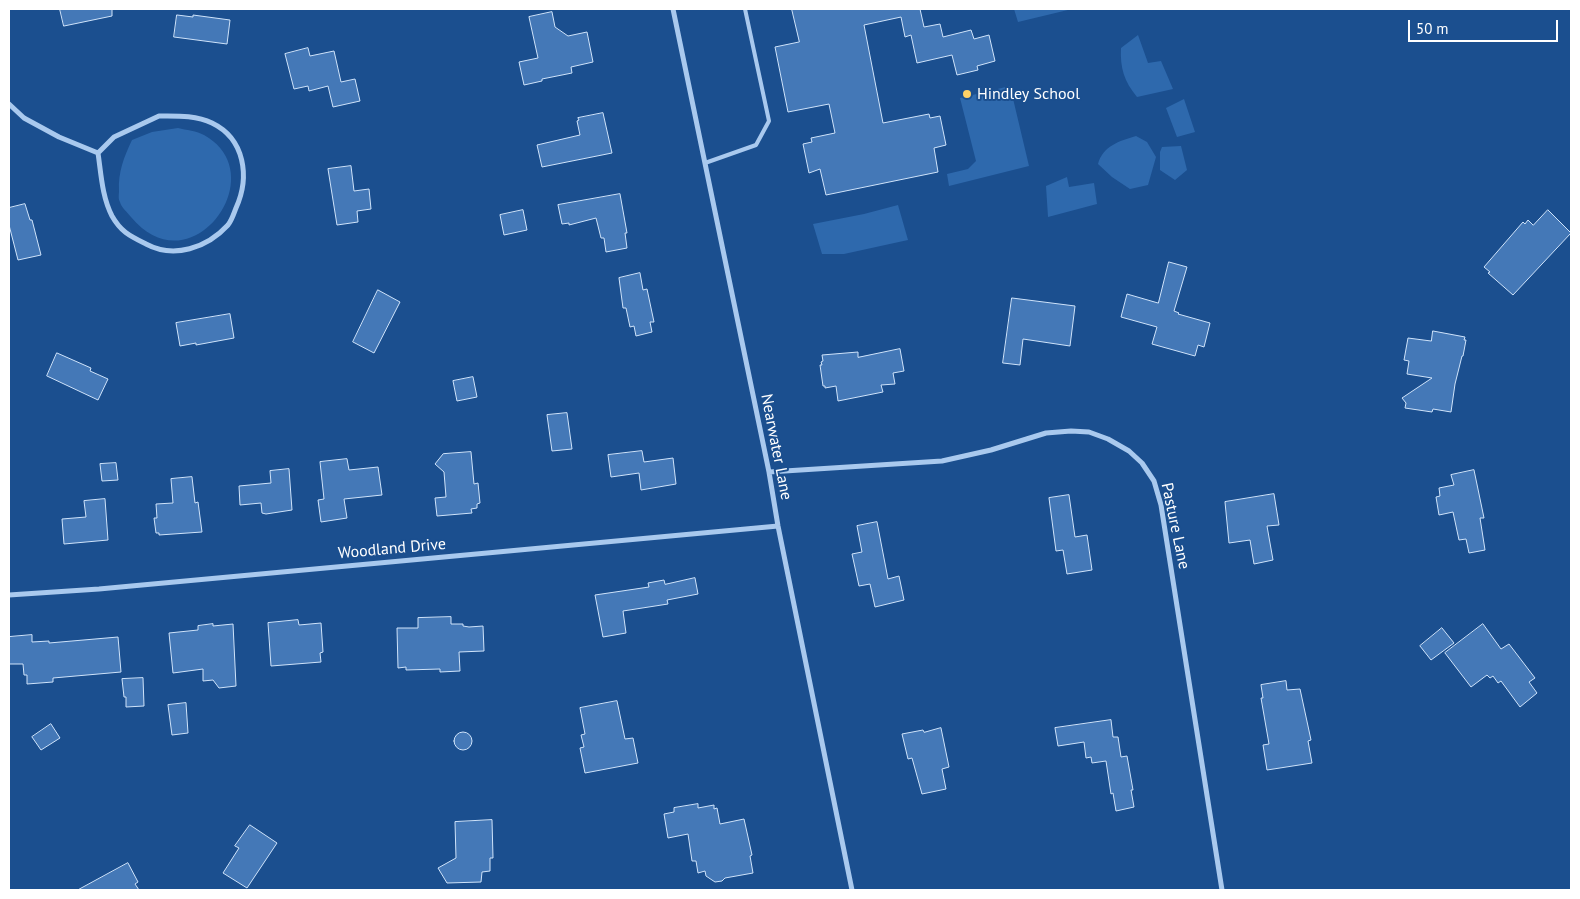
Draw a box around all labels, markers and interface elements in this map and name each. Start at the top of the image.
scale bar [1410,10,1560,42]
text: 50 m [1416,19,1449,38]
place label: Hindley School [977,84,1080,104]
marker: Hindley School [961,88,973,100]
street label: Nearwater Lane [756,392,796,502]
street label: Pasture Lane [1156,481,1194,571]
street label: Woodland Drive [337,535,447,563]

